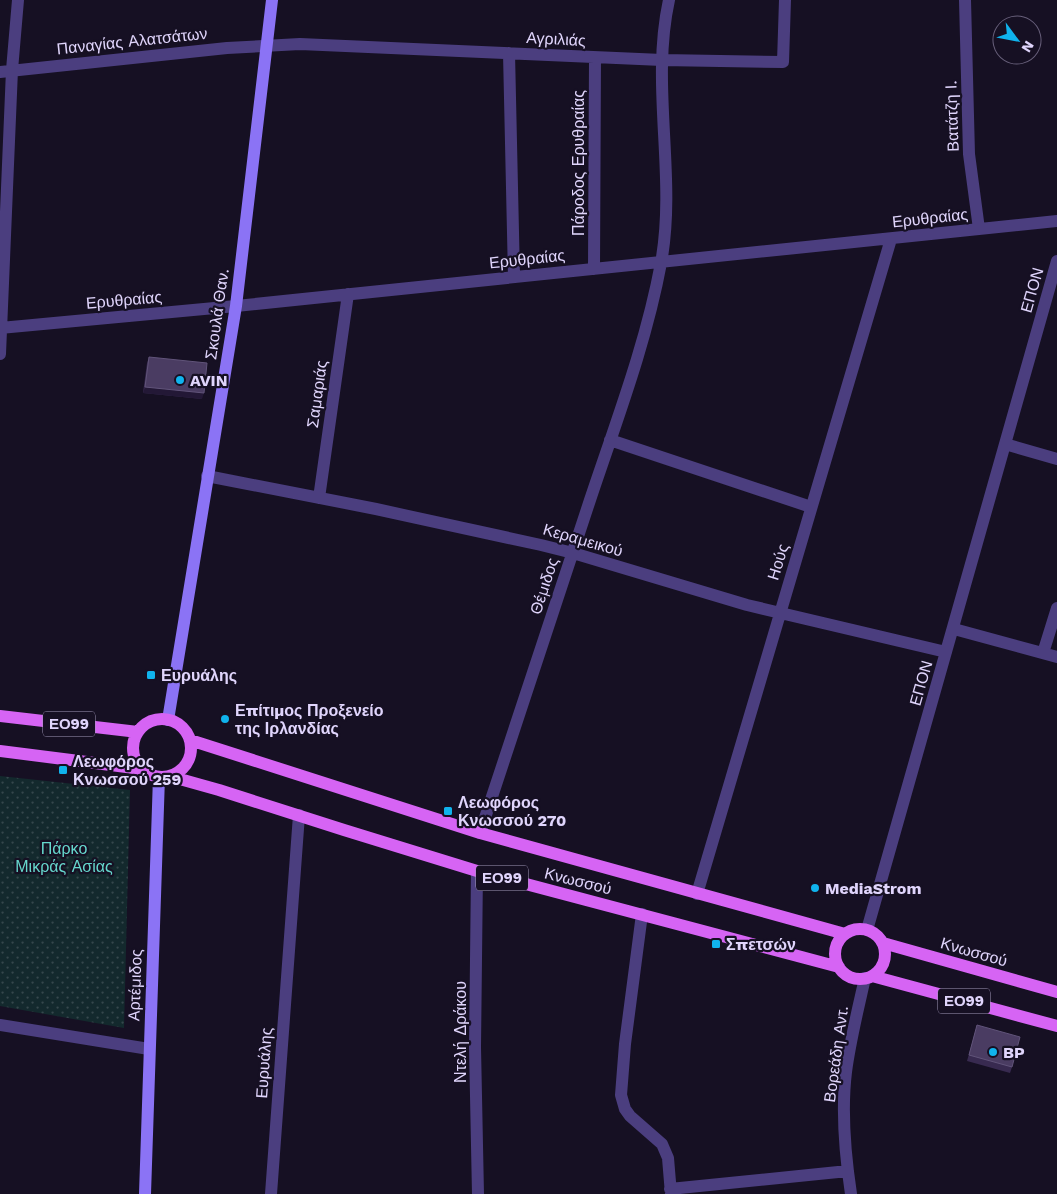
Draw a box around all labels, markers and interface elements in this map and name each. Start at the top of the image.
north arrow [992,15,1042,65]
street label: Παναγίας Αλατσάτων [56,24,208,58]
street label: Αγριλιάς [526,28,587,50]
text: N [1018,38,1038,56]
street label: Βατάτζη Ι. [941,80,963,152]
street label: Πάροδος Ερυθραίας [569,90,588,236]
street label: Ερυθραίας [891,205,969,231]
street label: Ερυθραίας [488,246,566,272]
street label: ΕΠΟΝ [1016,265,1048,315]
street label: Σκουλά Θαν. [201,267,233,361]
street label: Ερυθραίας [85,287,163,313]
street label: Σαμαριάς [303,359,331,429]
place label: AVIN [190,371,228,390]
marker: AVIN [174,374,186,386]
street label: Κεραμεικού [541,520,625,560]
street label: Ηούς [764,541,793,582]
street label: Θέμιδος [526,555,562,617]
street label: ΕΠΟΝ [905,658,937,708]
place label: Ευρυάλης [161,666,237,685]
marker: Ευρυάλης [145,669,157,681]
place label: Επίτιμος Προξενείο της Ιρλανδίας [235,701,384,738]
road number: ΕΟ99 [43,712,95,736]
marker: Επίτιμος Προξενείο της Ιρλανδίας [219,713,231,725]
place label: Λεωφόρος Κνωσσού 259 [73,752,181,789]
marker: Λεωφόρος Κνωσσού 259 [57,764,69,776]
place label: Λεωφόρος Κνωσσού 270 [458,793,566,830]
marker: Λεωφόρος Κνωσσού 270 [442,805,454,817]
park label: Πάρκο Μικράς Ασίας [15,839,113,876]
street label: Κνωσσού [542,863,614,899]
road number: ΕΟ99 [476,866,528,890]
place label: MediaStrom [825,879,921,898]
marker: MediaStrom [809,882,821,894]
street label: Κνωσσού [938,933,1010,971]
place label: Σπετσών [726,935,796,954]
marker: Σπετσών [710,938,722,950]
street label: Αρτέμιδος [124,948,146,1021]
street label: Ντελή Δράκου [451,981,470,1083]
road number: ΕΟ99 [938,988,990,1014]
street label: Βορεάδη Αντ. [820,1005,852,1103]
street label: Ευρυάλης [252,1027,276,1099]
place label: BP [1003,1043,1025,1062]
marker: BP [987,1046,999,1058]

